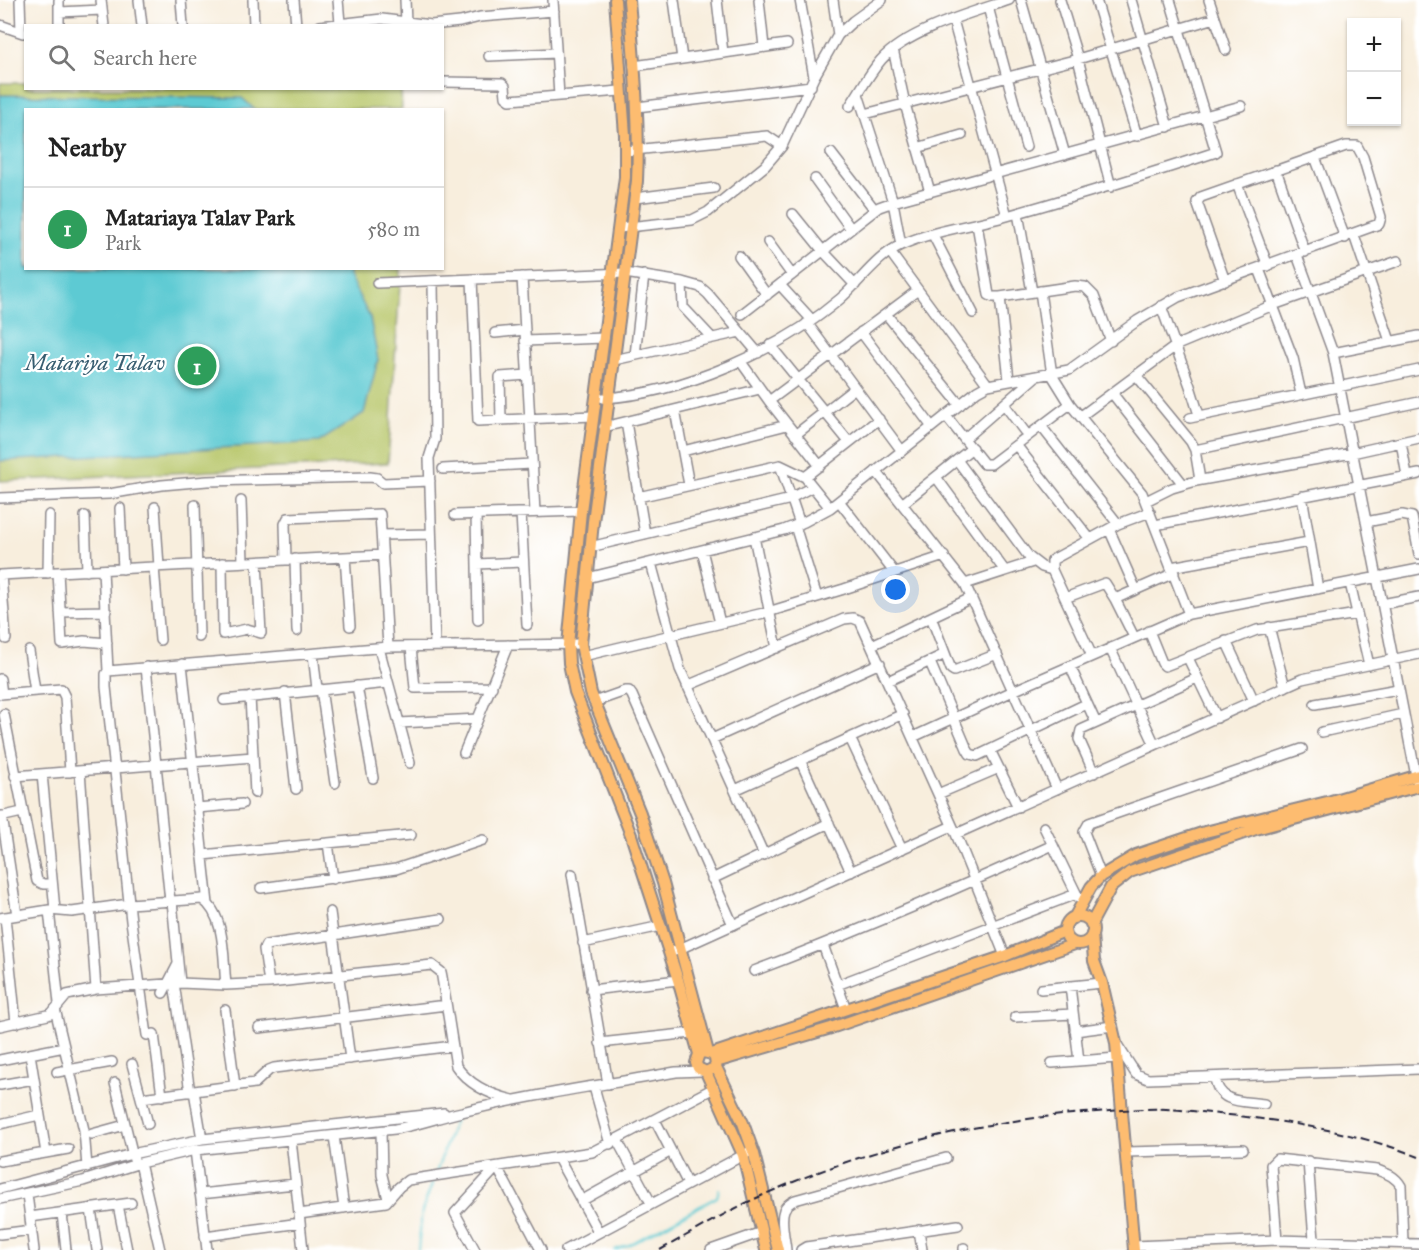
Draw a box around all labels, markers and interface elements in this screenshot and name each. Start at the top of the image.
map controls [1347,18,1401,126]
button: + [1347,18,1401,72]
search box [24,24,444,90]
icon: search [45,41,78,74]
text: Search here [93,44,197,71]
button: − [1347,72,1401,126]
text: Nearby [48,131,126,163]
text: Matariaya Talav Park [105,204,295,231]
text: 1 [64,217,71,241]
text: 580 m [367,217,420,241]
text: Park [105,231,141,255]
pin: 1 [178,344,216,388]
water label: Matariya Talav [23,349,165,376]
your location [881,575,910,604]

